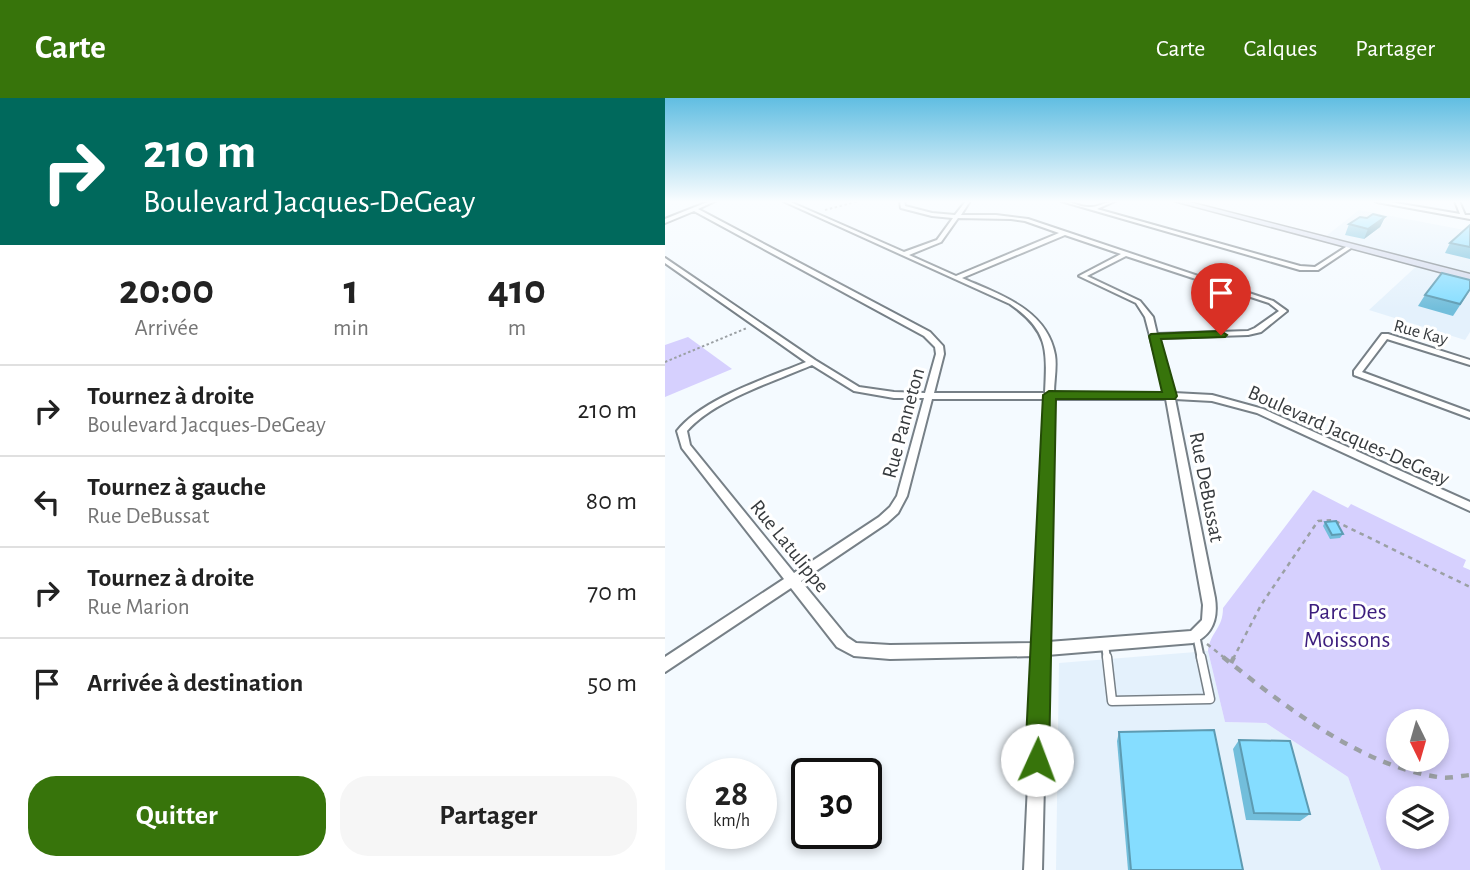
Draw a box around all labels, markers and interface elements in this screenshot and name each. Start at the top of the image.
text: Carte [35,32,106,65]
text: Carte [1156,37,1205,61]
text: Calques [1243,37,1317,61]
text: Partager [1355,37,1435,61]
icon: right [28,126,119,217]
text: 210 m [143,128,256,177]
text: Boulevard Jacques-DeGeay [143,186,475,218]
pin [1191,263,1251,335]
text: 20:00 [119,269,214,311]
text: 1 [343,269,359,311]
text: 410 [488,269,546,311]
icon: arrive [1202,274,1240,312]
text: Arrivée [134,317,199,340]
text: min [333,317,369,340]
text: m [508,317,526,340]
street label: Rue Kay [1392,317,1450,349]
street label: Rue Panneton [879,366,928,481]
street label: Boulevard Jacques-DeGeay [1245,382,1453,489]
text: Tournez à droite [87,383,254,409]
icon: right [28,392,66,430]
text: 210 m [577,397,637,423]
text: Boulevard Jacques-DeGeay [87,414,326,437]
street label: Rue DeBussat [1186,430,1228,544]
text: Tournez à gauche [87,474,266,500]
icon: left [28,483,66,521]
text: 80 m [586,488,637,514]
street label: Rue Latulippe [746,496,833,597]
text: Rue DeBussat [87,505,209,528]
text: Tournez à droite [87,565,254,591]
icon: right [28,574,66,612]
text: 70 m [587,579,637,605]
text: Rue Marion [87,596,190,619]
park label: Parc Des Moissons [1304,600,1390,652]
icon: arrive [28,665,66,703]
text: Arrivée à destination [87,670,303,696]
text: 50 m [587,670,637,696]
north arrow [1386,709,1449,772]
map controls [1386,709,1449,849]
position arrow [1000,723,1074,797]
speed limit sign: 30 [791,758,882,849]
button: Quitter [28,776,326,856]
button: Partager [340,776,637,856]
text: 28 [715,777,748,812]
button: layers [1386,786,1449,849]
text: km/h [713,812,750,830]

